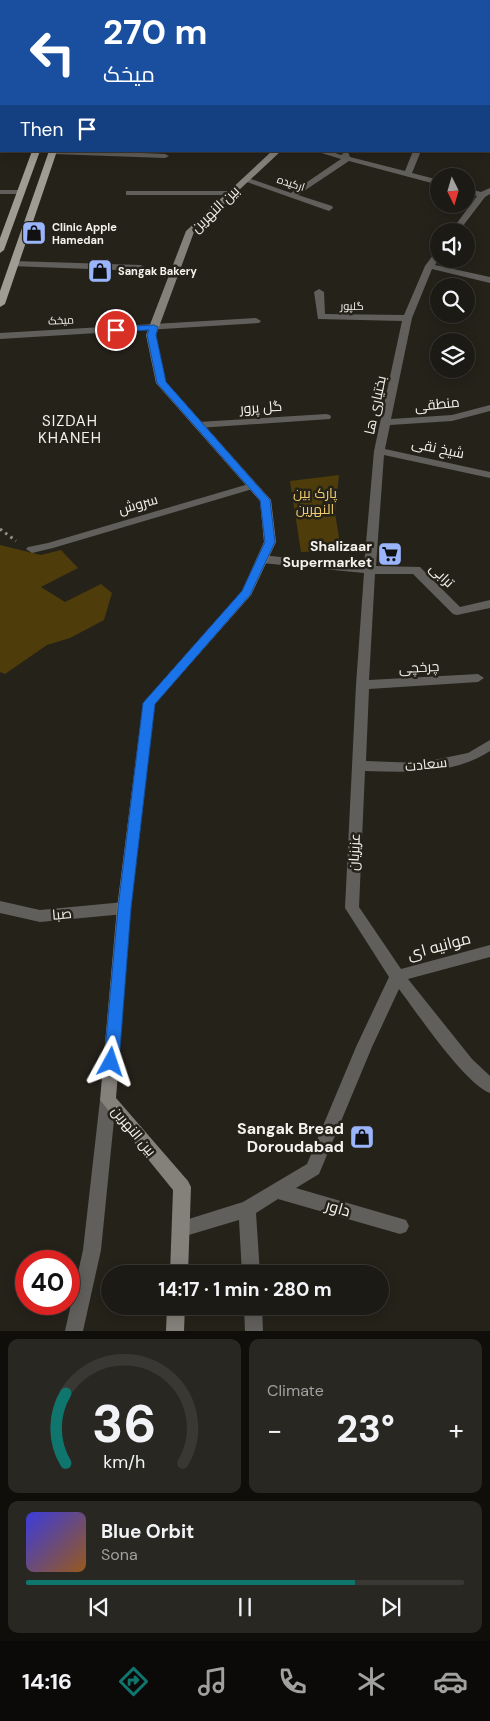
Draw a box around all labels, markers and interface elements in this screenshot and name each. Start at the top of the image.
text: 270 m [103,9,207,55]
icon: left [20,20,85,85]
text: میخک [103,60,155,89]
icon: arrive [73,115,101,143]
text: Then [20,117,63,142]
north arrow [430,168,475,212]
map controls [430,168,475,378]
street label: ارکیده [275,172,307,194]
street label: بین النهرین [187,182,243,236]
shop icon: Clinic Apple Hamedan [21,220,47,246]
place label: Clinic Apple Hamedan [52,220,117,247]
button: sound [430,223,475,268]
shop icon: Sangak Bakery [87,258,113,284]
place label: Sangak Bakery [118,264,197,278]
button: search [430,278,475,323]
street label: گلپور [339,299,364,313]
pin [95,309,137,351]
street label: میخک [48,312,74,328]
icon: arrive [102,316,130,344]
button: layers [430,333,475,378]
street label: بختیاری ها [360,374,390,436]
street label: منطقی [414,393,460,415]
street label: گل پرور [238,397,283,419]
district label: SIZDAH KHANEH [38,411,102,448]
street label: شیخ نقی [410,434,466,462]
park label: پارک بین النهرین [293,484,337,518]
street label: سروش [116,490,160,518]
place label: Shalizaar Supermarket [283,537,372,571]
supermarket icon: Shalizaar Supermarket [377,541,403,567]
street label: ترابی [426,559,458,591]
street label: چرخچی [398,657,440,678]
street label: سعادت [404,753,448,775]
street label: عزیزیان [344,833,364,871]
street label: صبا [51,904,73,924]
street label: موانیه ای [405,927,473,965]
position arrow [84,1035,136,1087]
street label: بین النهرین [108,1102,160,1160]
place label: Sangak Bread Doroudabad [237,1118,344,1157]
shop icon: Sangak Bread Doroudabad [349,1124,375,1150]
street label: داور [322,1194,353,1222]
speed limit sign: 40 [15,1250,80,1315]
text: 14:17 · 1 min · 280 m [158,1277,332,1302]
text: Climate [267,1380,324,1401]
text: 36 [92,1390,157,1458]
text: 23° [336,1404,395,1454]
text: − [267,1412,282,1449]
text: + [449,1412,464,1449]
text: km/h [103,1450,146,1474]
text: Blue Orbit [101,1519,194,1544]
text: Sona [101,1544,138,1565]
icon: previous [85,1593,113,1621]
icon: pause [231,1593,259,1621]
icon: next [377,1593,405,1621]
icon: directions [116,1664,151,1699]
icon: music [195,1664,230,1699]
icon: phone [275,1664,310,1699]
icon: climate [354,1664,389,1699]
icon: car [433,1664,468,1699]
text: 14:16 [22,1667,72,1696]

